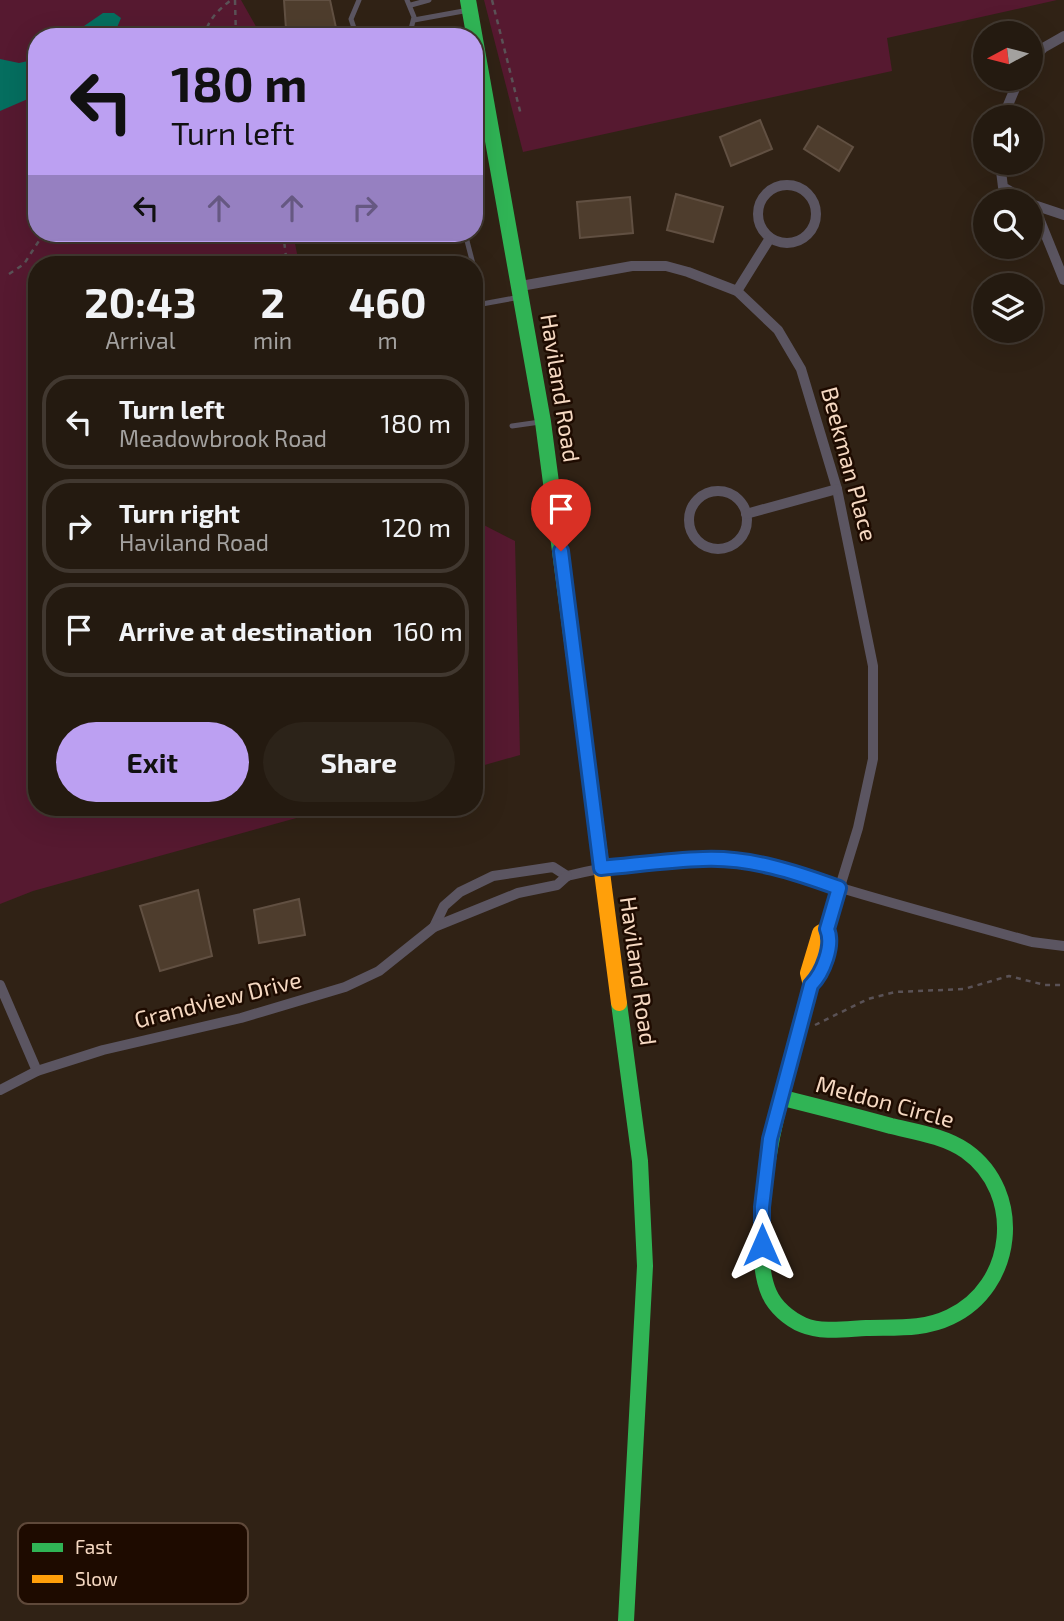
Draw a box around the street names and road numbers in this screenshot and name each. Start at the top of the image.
street label: Haviland Road [535,312,587,464]
street label: Beekman Place [816,384,884,544]
street label: Haviland Road [615,895,663,1047]
street label: Grandview Drive [131,965,304,1033]
street label: Meldon Circle [813,1069,958,1133]

